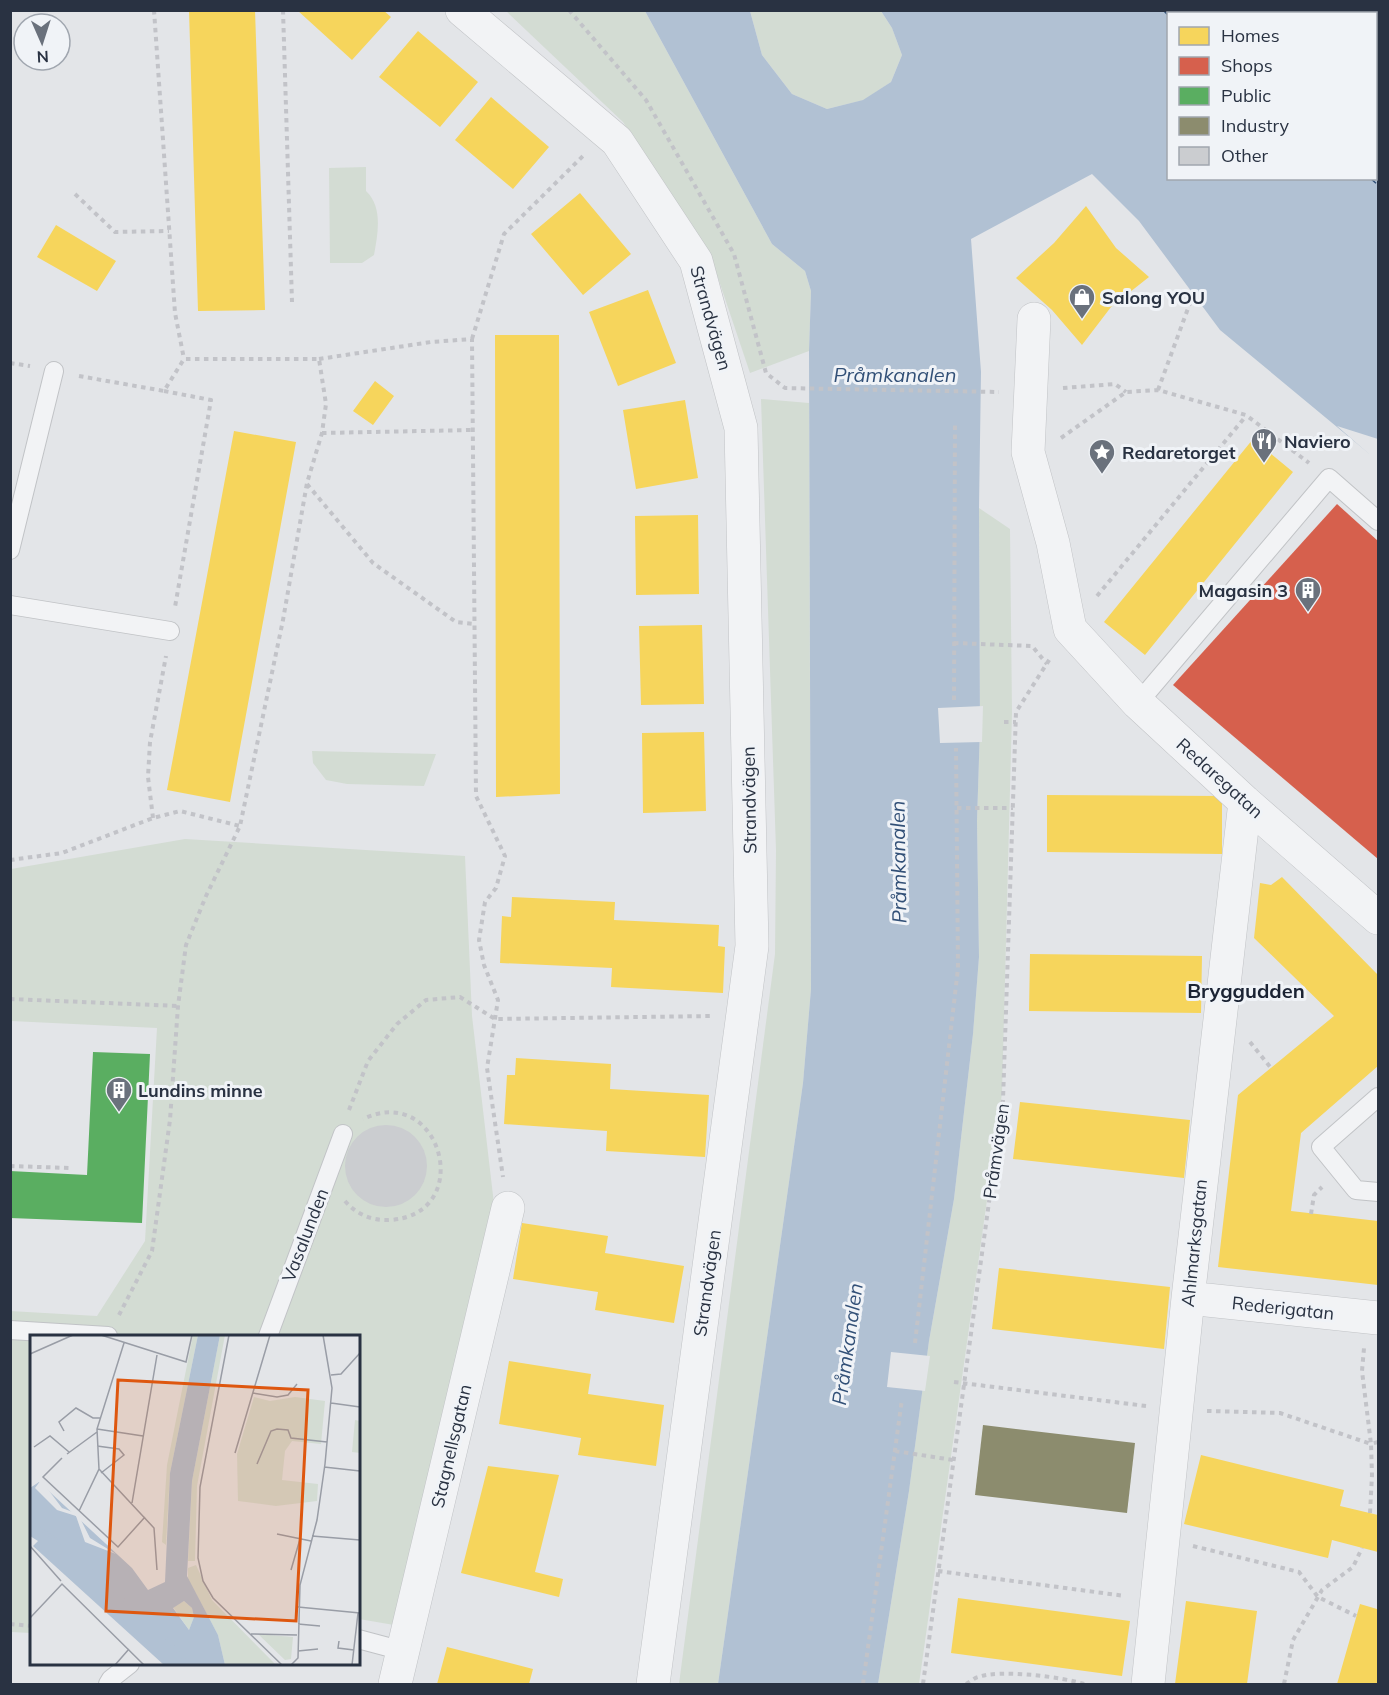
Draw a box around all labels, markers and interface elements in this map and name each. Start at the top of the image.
north arrow [12,12,72,72]
legend [1167,12,1377,180]
text: Homes [1221,24,1280,47]
text: N [36,47,49,67]
text: Shops [1221,54,1273,77]
text: Public [1221,84,1271,107]
text: Industry [1221,114,1290,137]
text: Other [1221,144,1269,167]
street label: Strandvägen [685,263,737,373]
shop icon: Salong YOU [1067,282,1097,320]
place label: Salong YOU [1102,286,1205,309]
water label: Pråmkanalen [834,362,956,387]
restaurant icon: Naviero [1249,426,1279,464]
place label: Naviero [1284,430,1351,453]
place icon: Redaretorget [1087,437,1117,475]
place label: Redaretorget [1122,441,1236,464]
building icon: Magasin 3 [1293,575,1323,613]
place label: Magasin 3 [1199,579,1288,602]
street label: Redaregatan [1172,733,1268,823]
street label: Strandvägen [737,746,761,854]
water label: Pråmkanalen [884,800,912,924]
district label: Bryggudden [1187,978,1305,1003]
building icon: Lundins minne [104,1075,134,1113]
place label: Lundins minne [138,1079,263,1102]
street label: Pråmvägen [978,1102,1014,1200]
street label: Ahlmarksgatan [1176,1178,1212,1308]
street label: Vasalunden [277,1185,333,1285]
street label: Strandvägen [688,1228,726,1338]
water label: Pråmkanalen [826,1281,868,1407]
street label: Rederigatan [1231,1291,1335,1325]
inset map [30,1335,360,1665]
street label: Stagnellsgatan [426,1382,476,1510]

